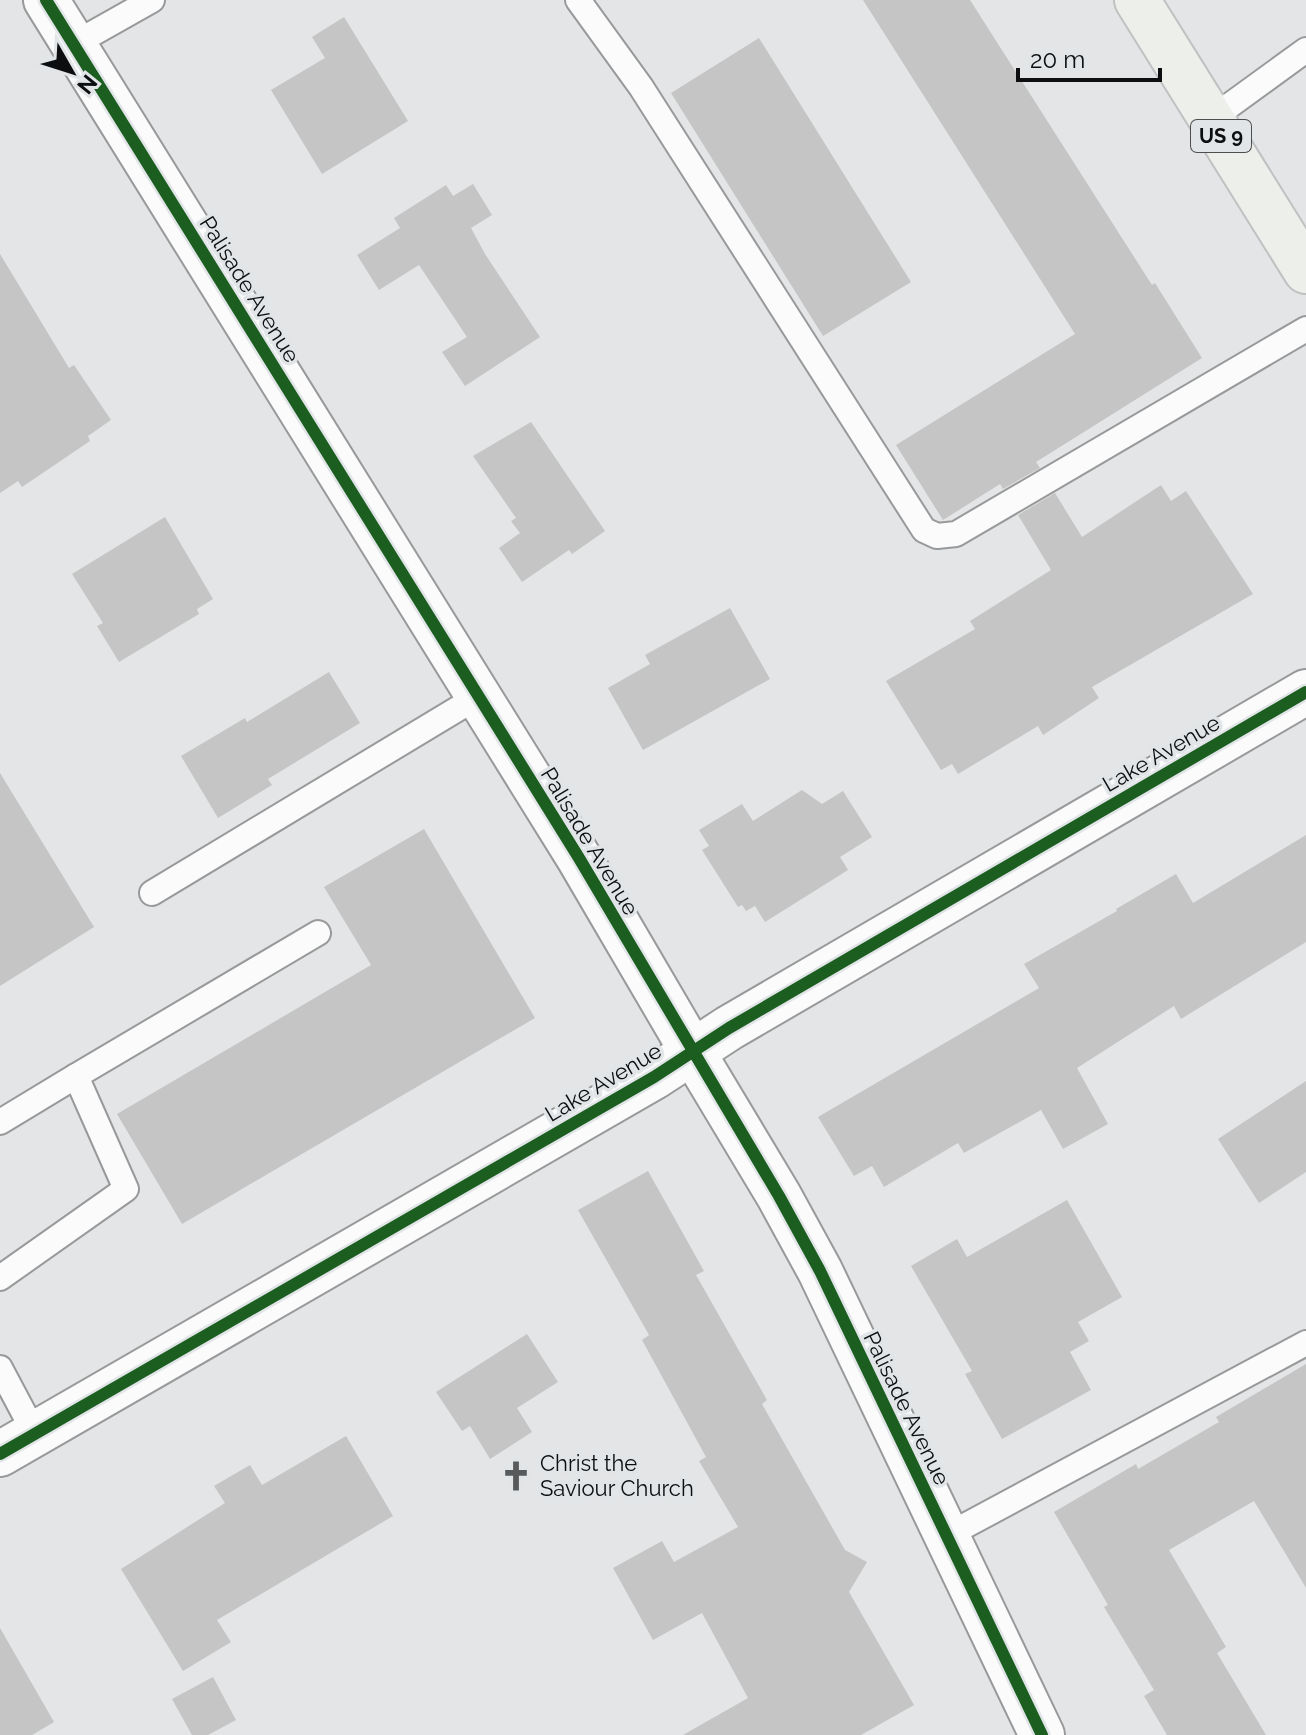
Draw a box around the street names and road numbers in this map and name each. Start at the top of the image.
road number: US 9 [1191,120,1251,152]
street label: Palisade Avenue [195,211,305,367]
street label: Lake Avenue [1098,709,1224,797]
street label: Palisade Avenue [536,762,644,920]
street label: Lake Avenue [540,1037,666,1127]
street label: Palisade Avenue [859,1327,955,1489]

